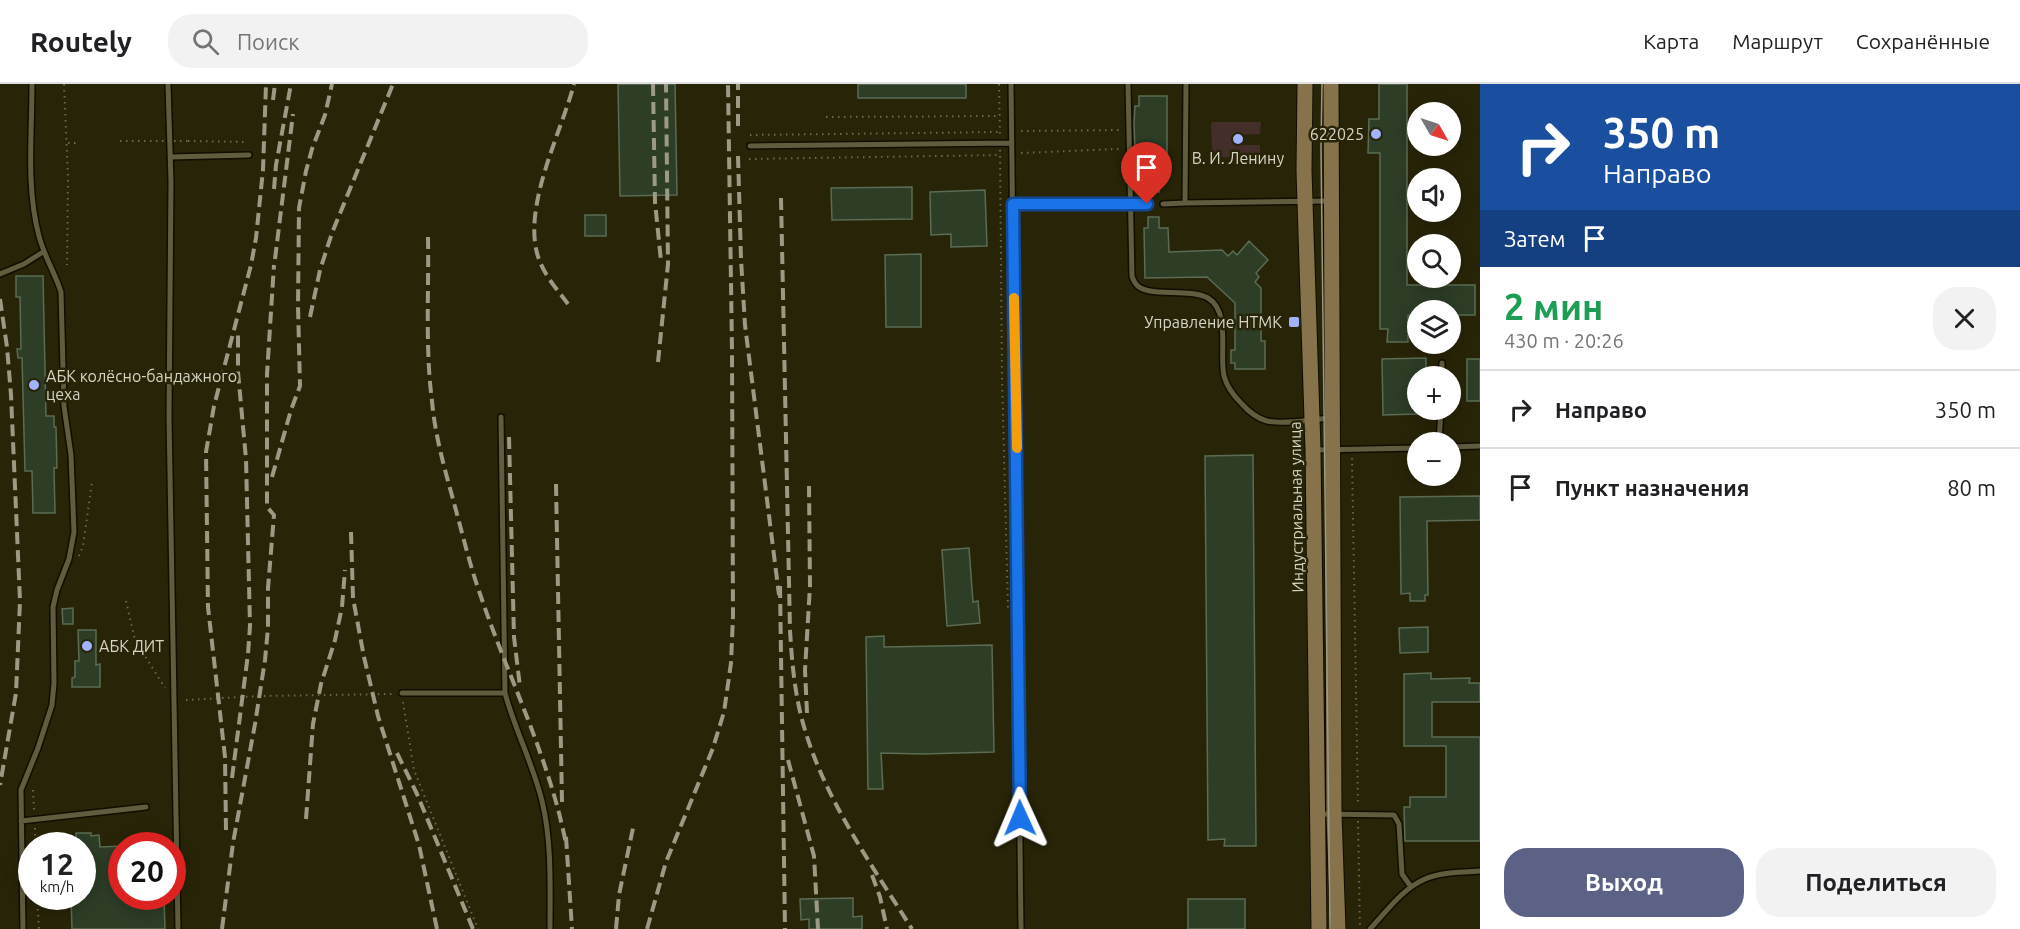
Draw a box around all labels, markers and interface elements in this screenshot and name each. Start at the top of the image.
search box [168,14,588,68]
icon: search [189,25,222,58]
text: Routely [30,26,132,57]
text: Поиск [237,29,300,54]
text: Карта [1643,29,1699,53]
text: Маршрут [1732,29,1823,53]
text: Сохранённые [1856,29,1990,53]
north arrow [1407,102,1461,156]
map controls [1407,102,1461,486]
icon: right [1504,108,1582,186]
text: 350 m [1603,109,1720,156]
place label: 622025 [1310,125,1364,143]
marker: 622025 [1369,127,1383,141]
marker: В. И. Ленину [1231,132,1245,146]
pin [1121,142,1172,204]
place label: В. И. Ленину [1192,149,1284,167]
icon: arrive [1130,151,1163,184]
text: Направо [1603,158,1712,188]
button: sound [1407,168,1461,222]
icon: arrive [1578,222,1611,255]
text: Затем [1504,226,1566,251]
button: search [1407,234,1461,288]
text: 2 мин [1504,286,1603,327]
button: close [1933,287,1996,350]
button: layers [1407,300,1461,354]
place label: Управление НТМК [1144,313,1282,331]
marker: Управление НТМК [1287,315,1301,329]
text: 430 m · 20:26 [1504,329,1624,352]
button: + [1407,366,1461,420]
place label: АБК колёсно-бандажного цеха [46,367,237,403]
marker: АБК колёсно-бандажного цеха [27,378,41,392]
icon: right [1504,393,1537,426]
text: Направо [1555,397,1647,422]
text: 350 m [1935,397,1996,422]
street label: Индустриальная улица [1286,421,1306,593]
button: − [1407,432,1461,486]
icon: arrive [1504,471,1537,504]
text: Пункт назначения [1555,475,1749,500]
text: 80 m [1947,475,1996,500]
place label: АБК ДИТ [99,637,164,655]
marker: АБК ДИТ [80,639,94,653]
position arrow [988,786,1052,850]
speed limit sign: 20 [108,832,186,910]
text: 12 [40,847,74,881]
button: Выход [1504,848,1744,917]
button: Поделиться [1756,848,1996,917]
text: km/h [40,878,74,895]

